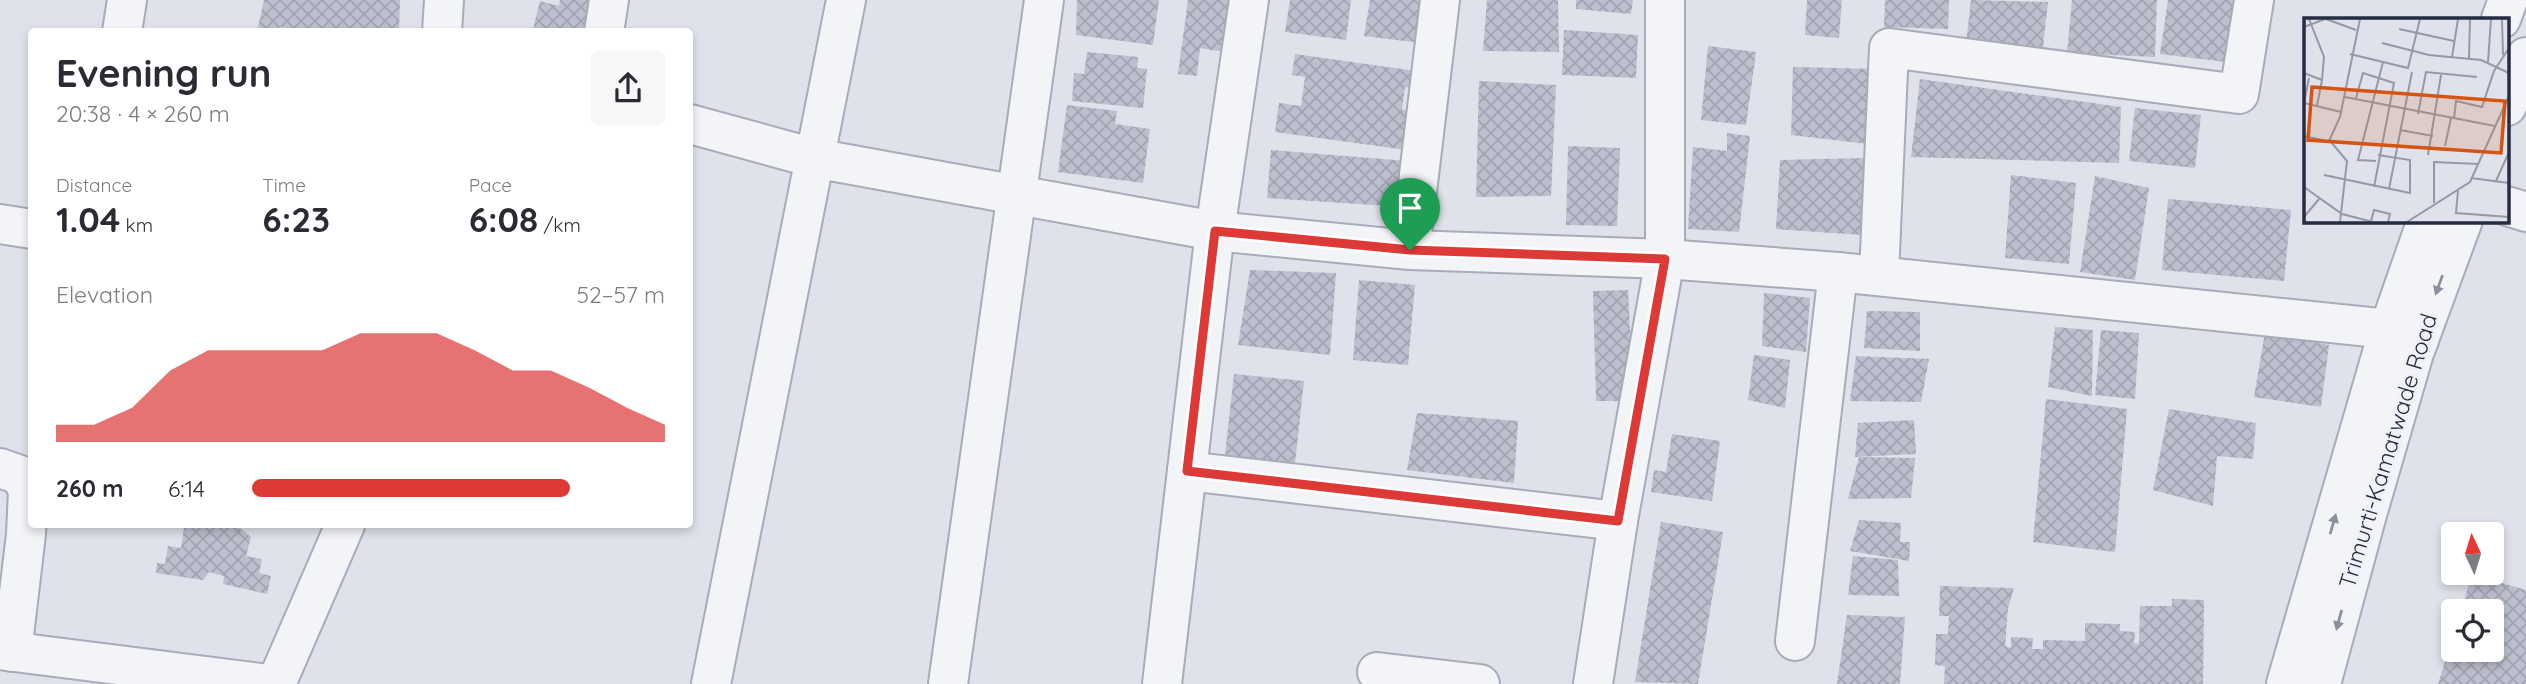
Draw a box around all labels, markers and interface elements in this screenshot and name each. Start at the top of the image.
inset map [2304,18,2508,222]
text: Evening run [56,49,271,97]
button: share [591,51,665,125]
text: 20:38 · 4 × 260 m [56,99,230,128]
text: Distance [56,173,132,197]
text: Time [262,173,306,197]
text: Pace [469,173,512,197]
pin [1380,178,1440,250]
icon: arrive [1391,189,1429,227]
text: 1.04 [56,197,120,241]
text: 6:23 [262,197,330,241]
text: 6:08 [469,197,538,241]
text: km [120,213,153,237]
text: /km [538,213,581,237]
one-way arrow [2433,274,2444,295]
text: Elevation [56,280,153,309]
text: 52–57 m [576,280,665,309]
street label: Trimurti-Kamatwade Road [2332,310,2443,592]
text: 260 m [56,474,124,503]
text: 6:14 [168,474,205,503]
one-way arrow [2328,514,2338,535]
north arrow [2441,522,2504,584]
map controls [2441,522,2504,662]
button: locate [2441,599,2504,662]
one-way arrow [2333,609,2344,631]

